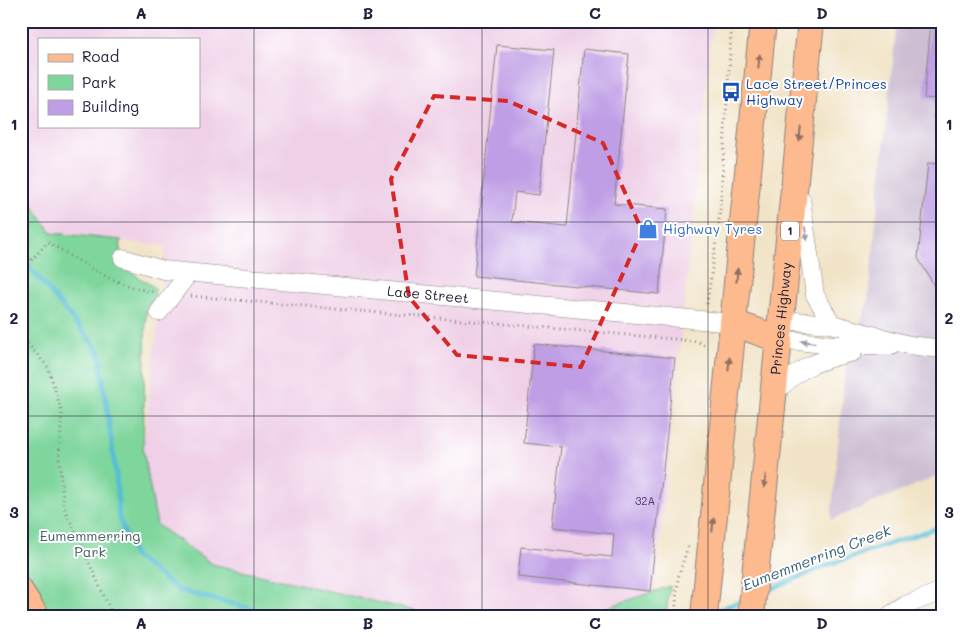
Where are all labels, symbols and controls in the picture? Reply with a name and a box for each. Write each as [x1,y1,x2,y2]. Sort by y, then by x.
text: A [135,2,147,23]
text: B [363,2,373,23]
text: C [589,2,601,23]
text: D [816,2,828,23]
legend [38,38,200,128]
text: Road [82,46,119,66]
one-way arrow [755,52,763,68]
text: Park [82,72,116,92]
place label: Lace Street/Princes Highway [746,74,887,109]
bus stop icon: Lace Street/Princes Highway [720,81,742,103]
text: Building [82,96,139,116]
text: 1 [10,113,18,134]
text: 1 [945,113,953,134]
one-way arrow [795,126,803,142]
shop icon: Highway Tyres [637,218,659,240]
place label: Highway Tyres [663,219,762,238]
road number: 1 [781,222,799,240]
one-way arrow [802,226,810,242]
street label: Princes Highway [765,261,796,376]
one-way arrow [733,266,741,282]
street label: Lace Street [386,281,470,307]
text: 2 [10,307,19,328]
text: 2 [945,307,954,328]
one-way arrow [800,338,816,346]
one-way arrow [725,355,733,371]
one-way arrow [760,474,768,490]
house number: 32A [635,493,655,508]
text: 3 [9,501,19,522]
text: 3 [944,501,954,522]
one-way arrow [709,517,717,533]
water label: Eumemmerring Creek [740,519,895,595]
park label: Eumemmerring Park [40,526,140,561]
text: A [135,612,147,633]
text: B [363,612,373,633]
text: C [589,612,601,633]
text: D [816,612,828,633]

